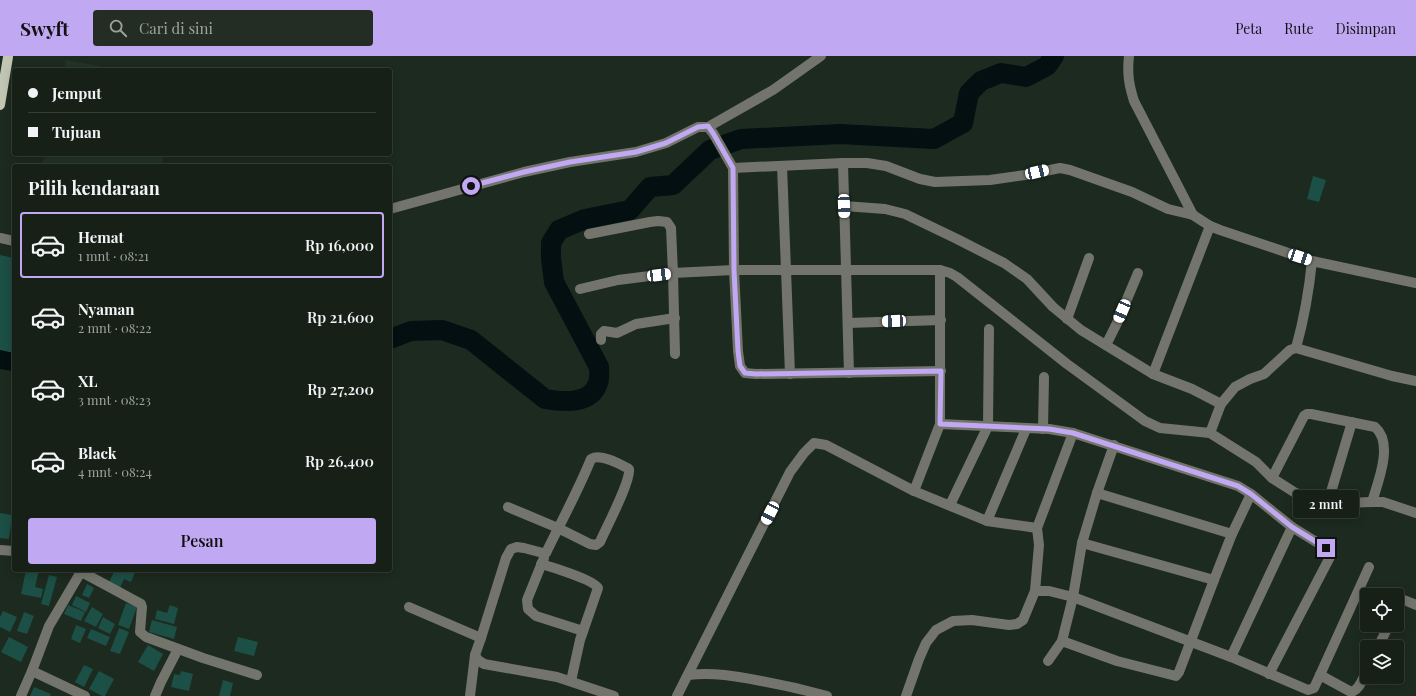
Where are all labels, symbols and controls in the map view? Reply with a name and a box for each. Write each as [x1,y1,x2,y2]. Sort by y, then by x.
search box [93,10,373,46]
text: Swyft [20,15,69,41]
icon: search [107,17,129,39]
text: Cari di sini [139,18,213,38]
text: Peta [1235,19,1262,38]
text: Rute [1284,19,1314,38]
text: Disimpan [1336,19,1396,38]
text: Jemput [52,83,102,103]
text: Tujuan [52,122,101,142]
car [1024,163,1050,181]
text: Pilih kendaraan [28,176,160,200]
route start [462,177,480,195]
car [838,194,850,218]
icon: car [30,227,66,263]
text: Hemat [78,227,124,247]
text: Rp 16,000 [305,235,374,255]
text: 1 mnt · 08:21 [78,247,149,264]
car [1287,248,1313,266]
car [646,268,672,282]
car [1112,298,1132,324]
icon: car [30,299,66,335]
text: Nyaman [78,299,135,319]
text: Rp 21,600 [307,307,374,327]
car [882,315,906,327]
text: 2 mnt · 08:22 [78,319,152,336]
icon: car [30,371,66,407]
text: XL [78,371,98,391]
text: Rp 27,200 [307,379,374,399]
text: 3 mnt · 08:23 [78,391,151,408]
icon: car [30,443,66,479]
text: Black [78,443,117,463]
text: Rp 26,400 [305,451,374,471]
text: 4 mnt · 08:24 [78,463,152,480]
callout: 2 mnt [1293,490,1359,518]
text: 2 mnt [1309,495,1343,512]
car [759,500,781,526]
button: Pesan [28,518,376,564]
route end [1317,539,1335,557]
map controls [1360,588,1404,684]
button: locate [1360,588,1404,632]
button: layers [1360,640,1404,684]

